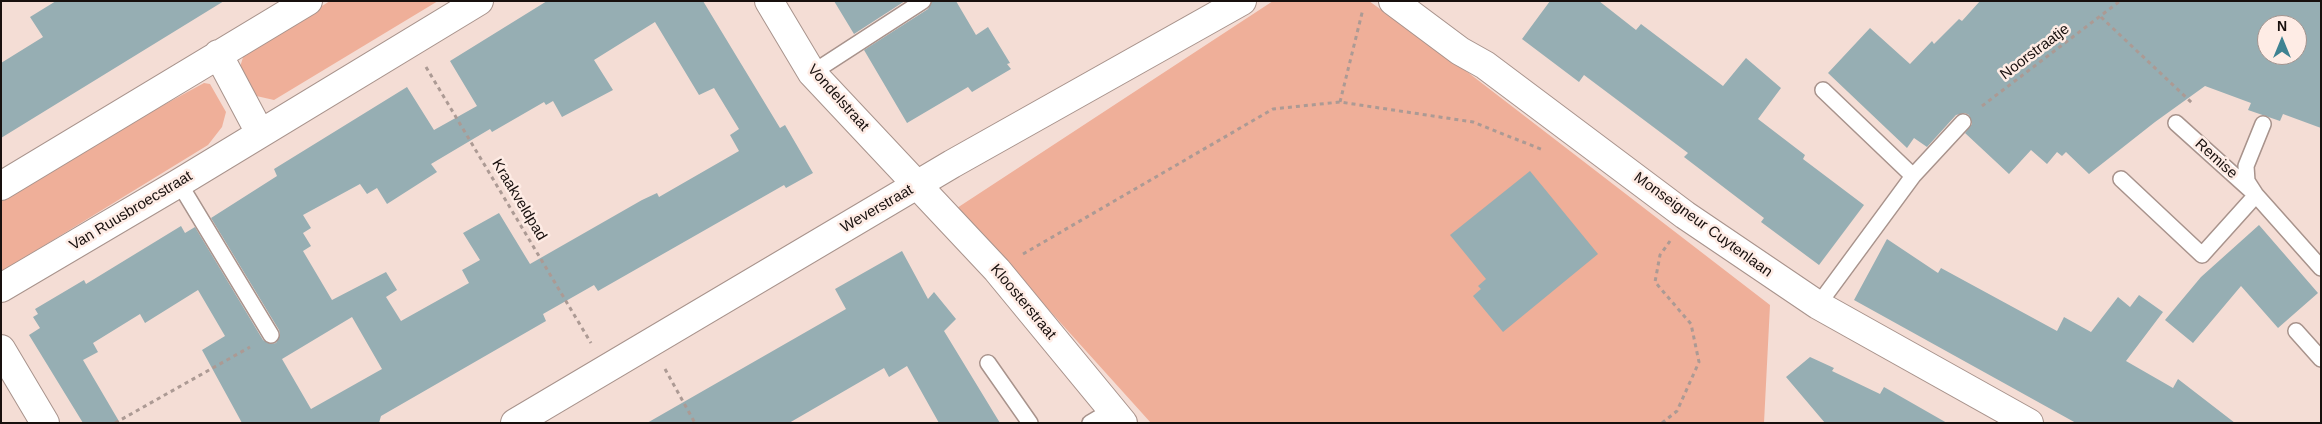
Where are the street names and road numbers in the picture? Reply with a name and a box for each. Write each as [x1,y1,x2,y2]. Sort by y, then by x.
street label: Noorstraatje [1997,20,2073,84]
street label: Vondelstraat [803,61,873,135]
street label: Remise [2191,135,2241,183]
street label: Kraakveldpad [488,156,550,244]
street label: Van Ruusbroecstraat [66,167,196,255]
street label: Monseigneur Cuytenlaan [1630,169,1776,281]
street label: Weverstraat [838,181,916,237]
street label: Kloosterstraat [986,261,1060,343]

